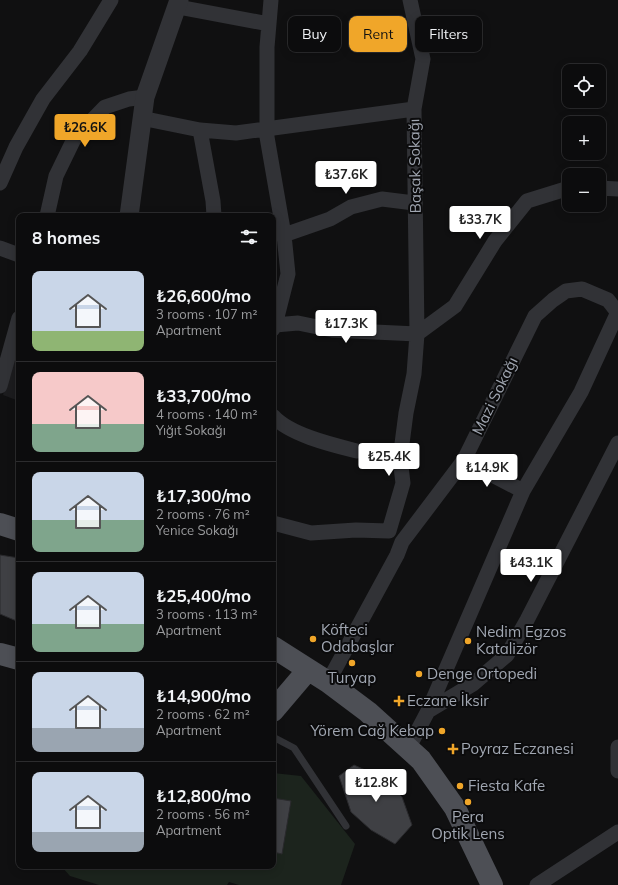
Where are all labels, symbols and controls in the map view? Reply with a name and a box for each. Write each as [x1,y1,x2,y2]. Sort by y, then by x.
chip: Buy [288,16,341,52]
chip: Rent [349,16,407,52]
chip: Filters [415,16,482,52]
map controls [562,64,606,212]
button: locate [562,64,606,108]
pin: ₺26.6K [52,114,118,148]
button: + [562,116,606,160]
text: ₺26.6K [63,119,107,135]
street label: Başak Sokağı [404,119,425,213]
pin: ₺37.6K [313,161,379,195]
text: ₺37.6K [324,166,368,182]
button: − [562,168,606,212]
pin: ₺33.7K [447,206,513,240]
text: ₺33.7K [458,211,502,227]
icon: filters [238,226,260,248]
text: 8 homes [32,227,100,248]
text: ₺26,600/mo [156,285,251,306]
icon: home [64,287,112,335]
text: 3 rooms · 107 m² [156,306,257,322]
pin: ₺17.3K [313,310,379,344]
text: ₺17.3K [324,315,368,331]
text: Apartment [156,322,221,338]
street label: Mazi Sokağı [468,354,522,438]
text: ₺33,700/mo [156,385,251,406]
icon: home [64,388,112,436]
text: 4 rooms · 140 m² [156,406,257,422]
text: Yığıt Sokağı [156,422,226,438]
pin: ₺25.4K [356,443,422,477]
text: ₺25.4K [367,448,411,464]
pin: ₺14.9K [454,454,520,488]
text: ₺14.9K [465,459,509,475]
text: ₺17,300/mo [156,485,251,506]
icon: home [64,488,112,536]
text: 2 rooms · 76 m² [156,506,250,522]
text: Yenice Sokağı [156,522,238,538]
pin: ₺43.1K [498,549,564,583]
text: ₺43.1K [509,554,553,570]
text: ₺25,400/mo [156,585,251,606]
icon: home [64,588,112,636]
text: 3 rooms · 113 m² [156,606,257,622]
place label: Köfteci Odabaşlar [321,620,395,656]
text: Apartment [156,622,221,638]
place label: Nedim Egzos Katalizör [476,622,566,658]
marker: Köfteci Odabaşlar [308,634,318,644]
marker: Nedim Egzos Katalizör [463,636,473,646]
marker: Turyap [347,658,357,668]
place label: Denge Ortopedi [427,664,537,683]
place label: Turyap [328,668,376,687]
marker: Denge Ortopedi [414,669,424,679]
text: ₺14,900/mo [156,685,251,706]
icon: home [64,688,112,736]
place label: Eczane İksir [407,691,489,710]
marker: Eczane İksir [394,696,404,706]
text: 2 rooms · 62 m² [156,706,250,722]
place label: Yörem Cağ Kebap [309,721,434,740]
text: Apartment [156,722,221,738]
marker: Yörem Cağ Kebap [437,726,447,736]
place label: Poyraz Eczanesi [461,739,574,758]
marker: Poyraz Eczanesi [448,744,458,754]
pin: ₺12.8K [343,769,409,803]
text: ₺12.8K [354,774,398,790]
place label: Fiesta Kafe [468,776,545,795]
marker: Fiesta Kafe [455,781,465,791]
text: ₺12,800/mo [156,785,251,806]
icon: home [64,788,112,836]
marker: Pera Optik Lens [463,797,473,807]
text: 2 rooms · 56 m² [156,806,250,822]
place label: Pera Optik Lens [431,807,505,843]
text: Apartment [156,822,221,838]

